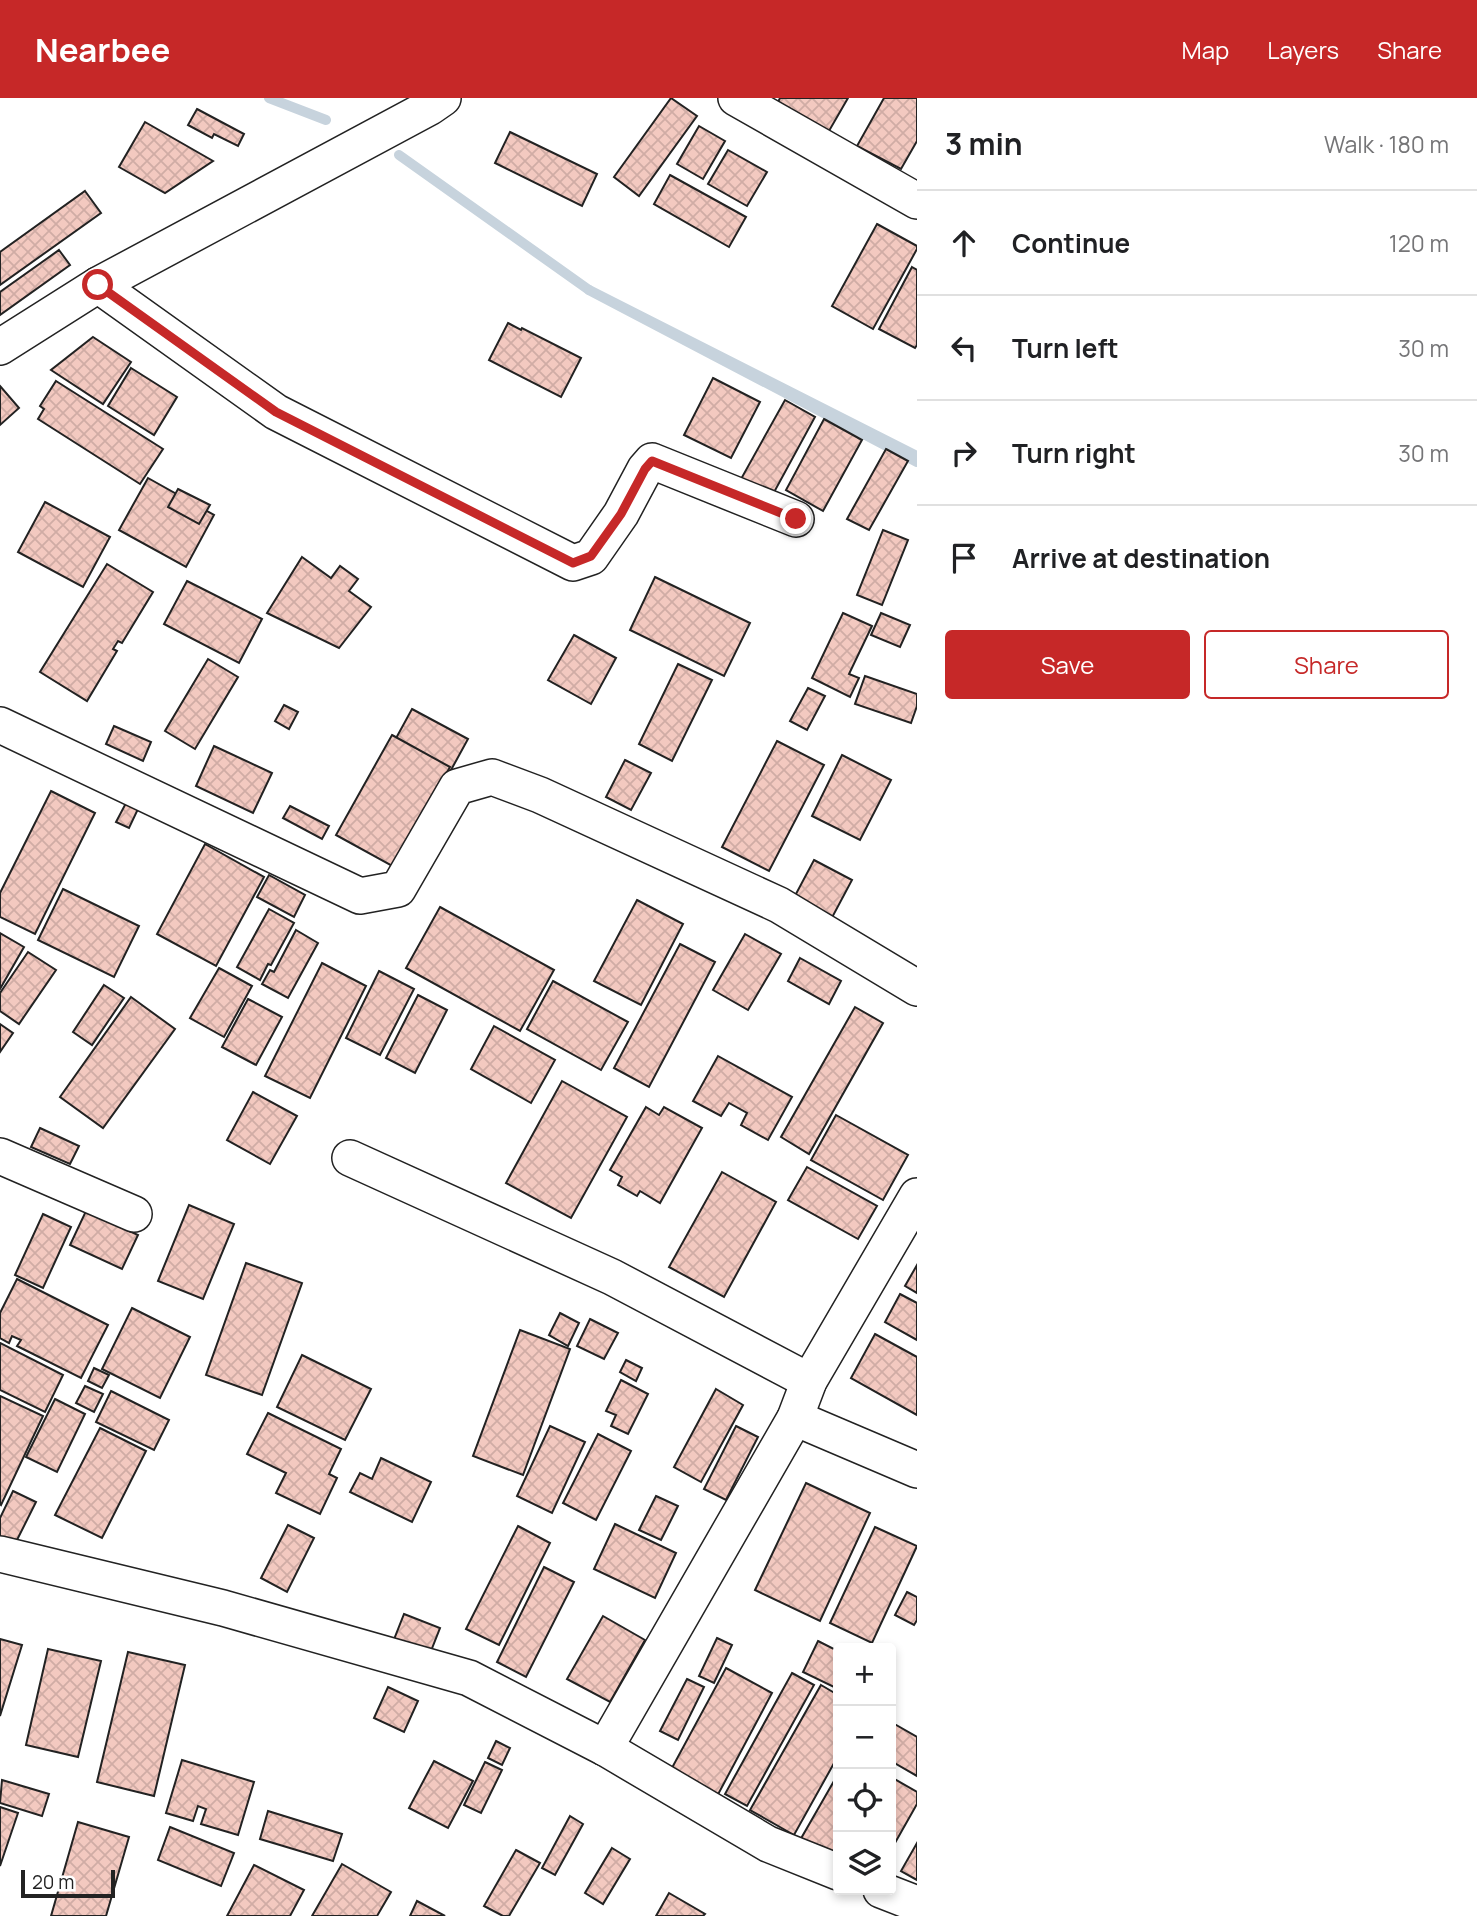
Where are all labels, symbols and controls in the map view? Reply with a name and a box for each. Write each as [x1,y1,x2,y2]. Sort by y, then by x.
text: Nearbee [35,27,170,72]
text: Map [1182,33,1229,66]
text: Layers [1267,33,1339,66]
text: Share [1377,33,1442,66]
text: 3 min [945,123,1023,164]
text: Walk · 180 m [1324,128,1449,160]
icon: ahead [945,224,983,262]
text: Continue [1012,225,1130,261]
text: 120 m [1389,227,1449,259]
route start [82,269,113,300]
icon: left [945,329,983,367]
text: Turn left [1012,330,1119,366]
text: 30 m [1398,332,1449,364]
icon: right [945,434,983,472]
text: Turn right [1012,435,1136,471]
text: 30 m [1398,437,1449,469]
route end [780,503,811,534]
icon: arrive [945,539,983,577]
text: Arrive at destination [1012,540,1270,576]
button: Save [945,630,1190,699]
button: Share [1204,630,1449,699]
map controls [833,1643,896,1895]
button: + [833,1643,896,1706]
button: − [833,1706,896,1769]
button: locate [833,1769,896,1832]
button: layers [833,1832,896,1895]
scale bar [21,1867,116,1899]
text: 20 m [32,1869,74,1895]

